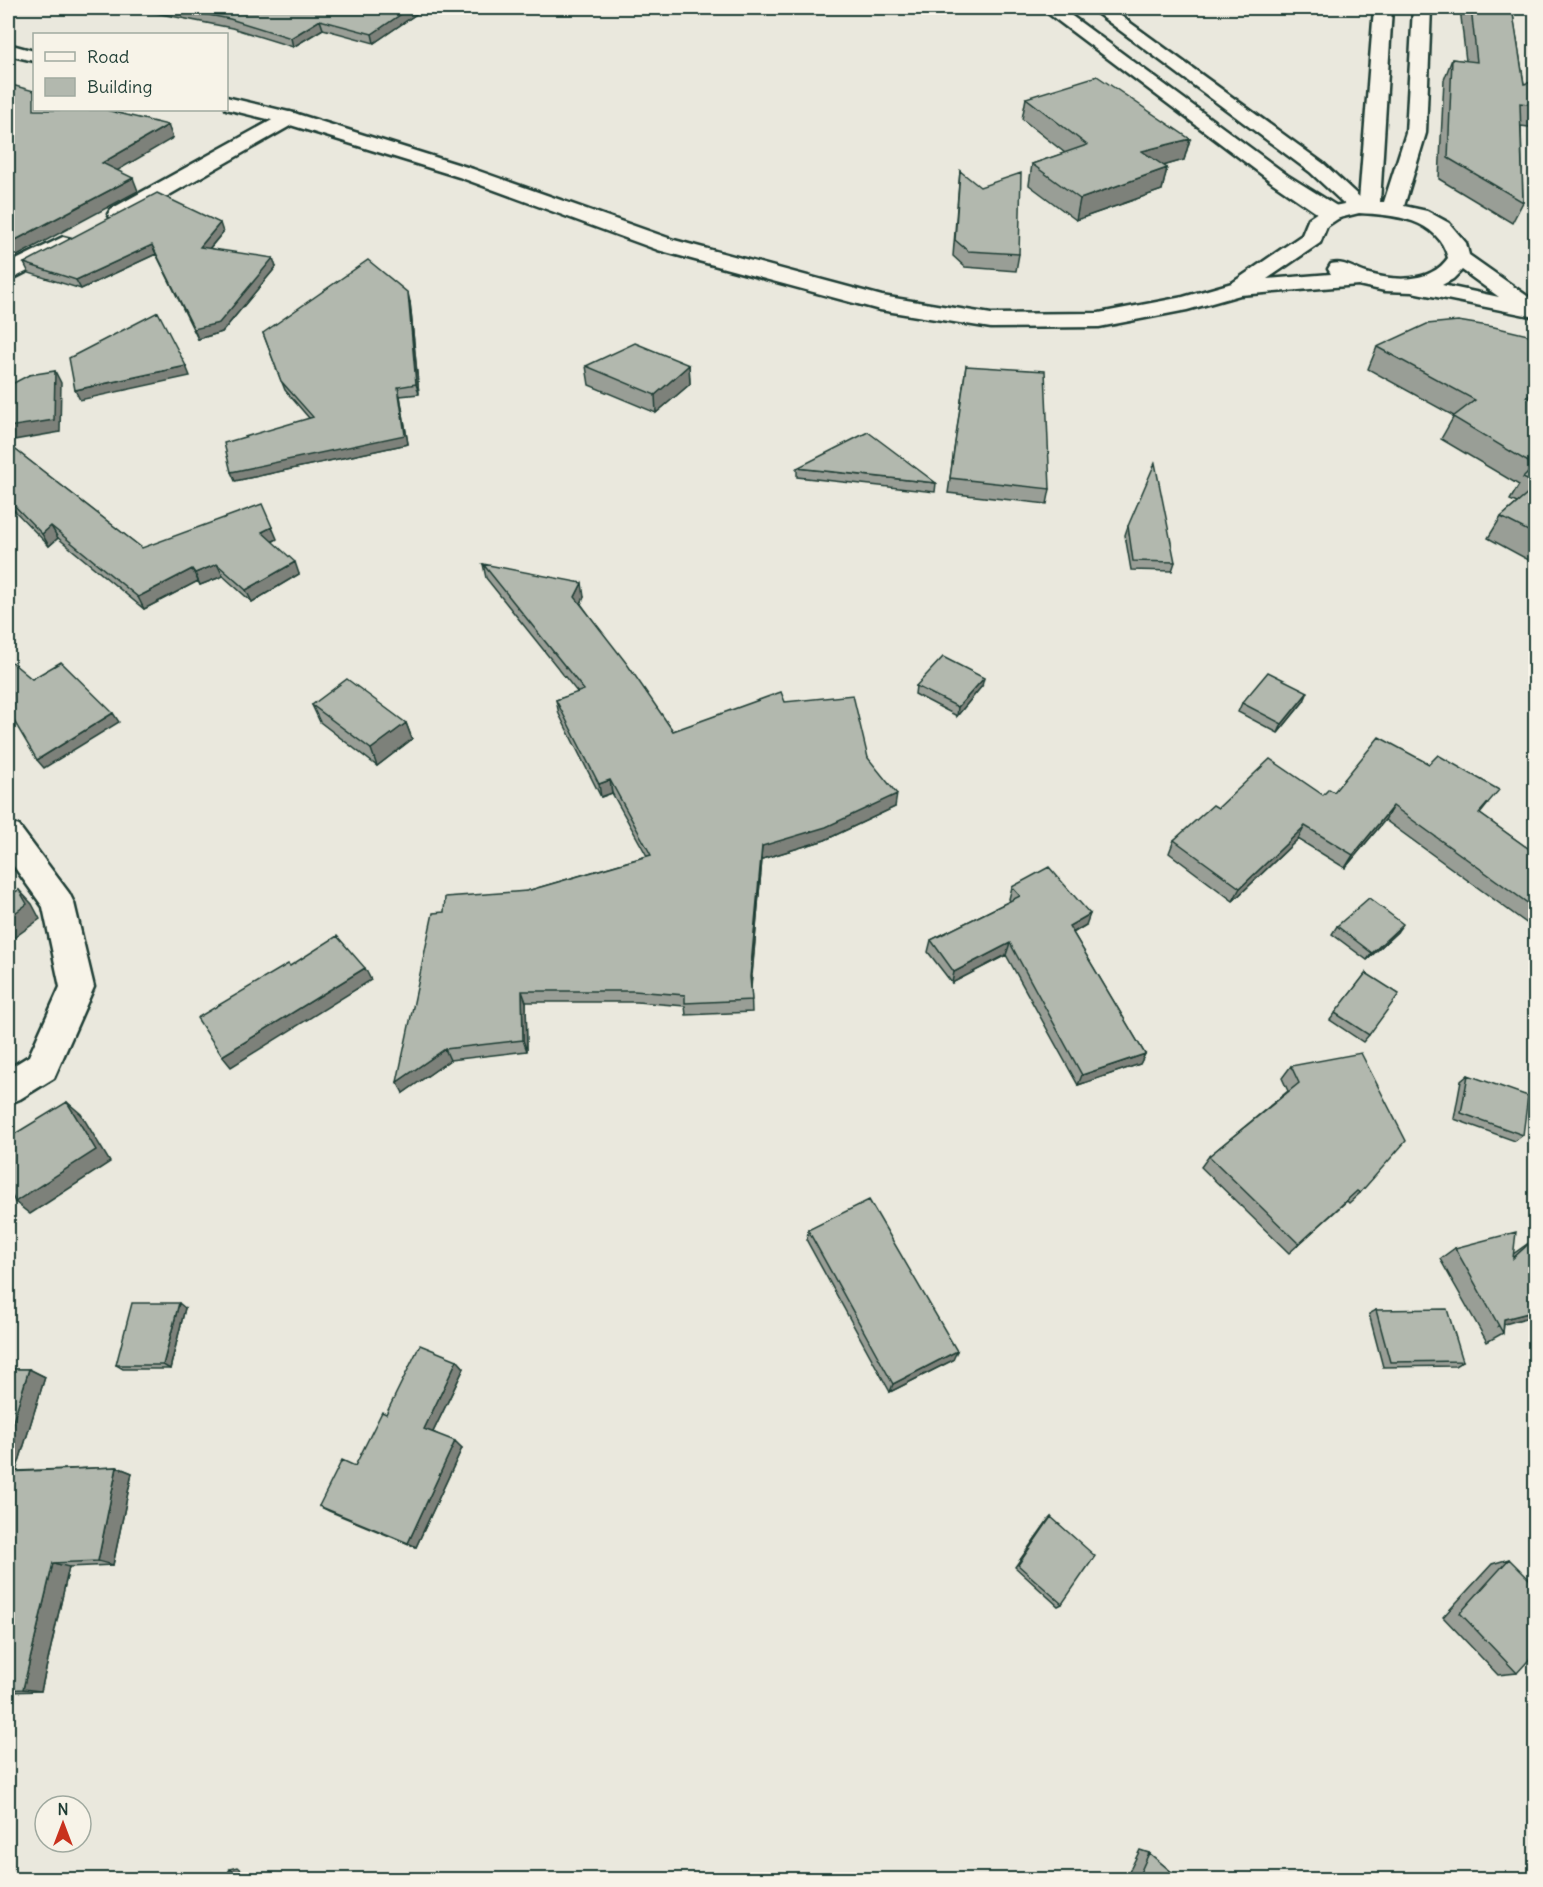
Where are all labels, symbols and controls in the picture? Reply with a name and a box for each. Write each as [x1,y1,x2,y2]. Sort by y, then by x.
legend [33,33,228,111]
text: Road [87,45,130,68]
text: Building [87,75,152,98]
north arrow [33,1794,93,1854]
text: N [57,1799,69,1819]

